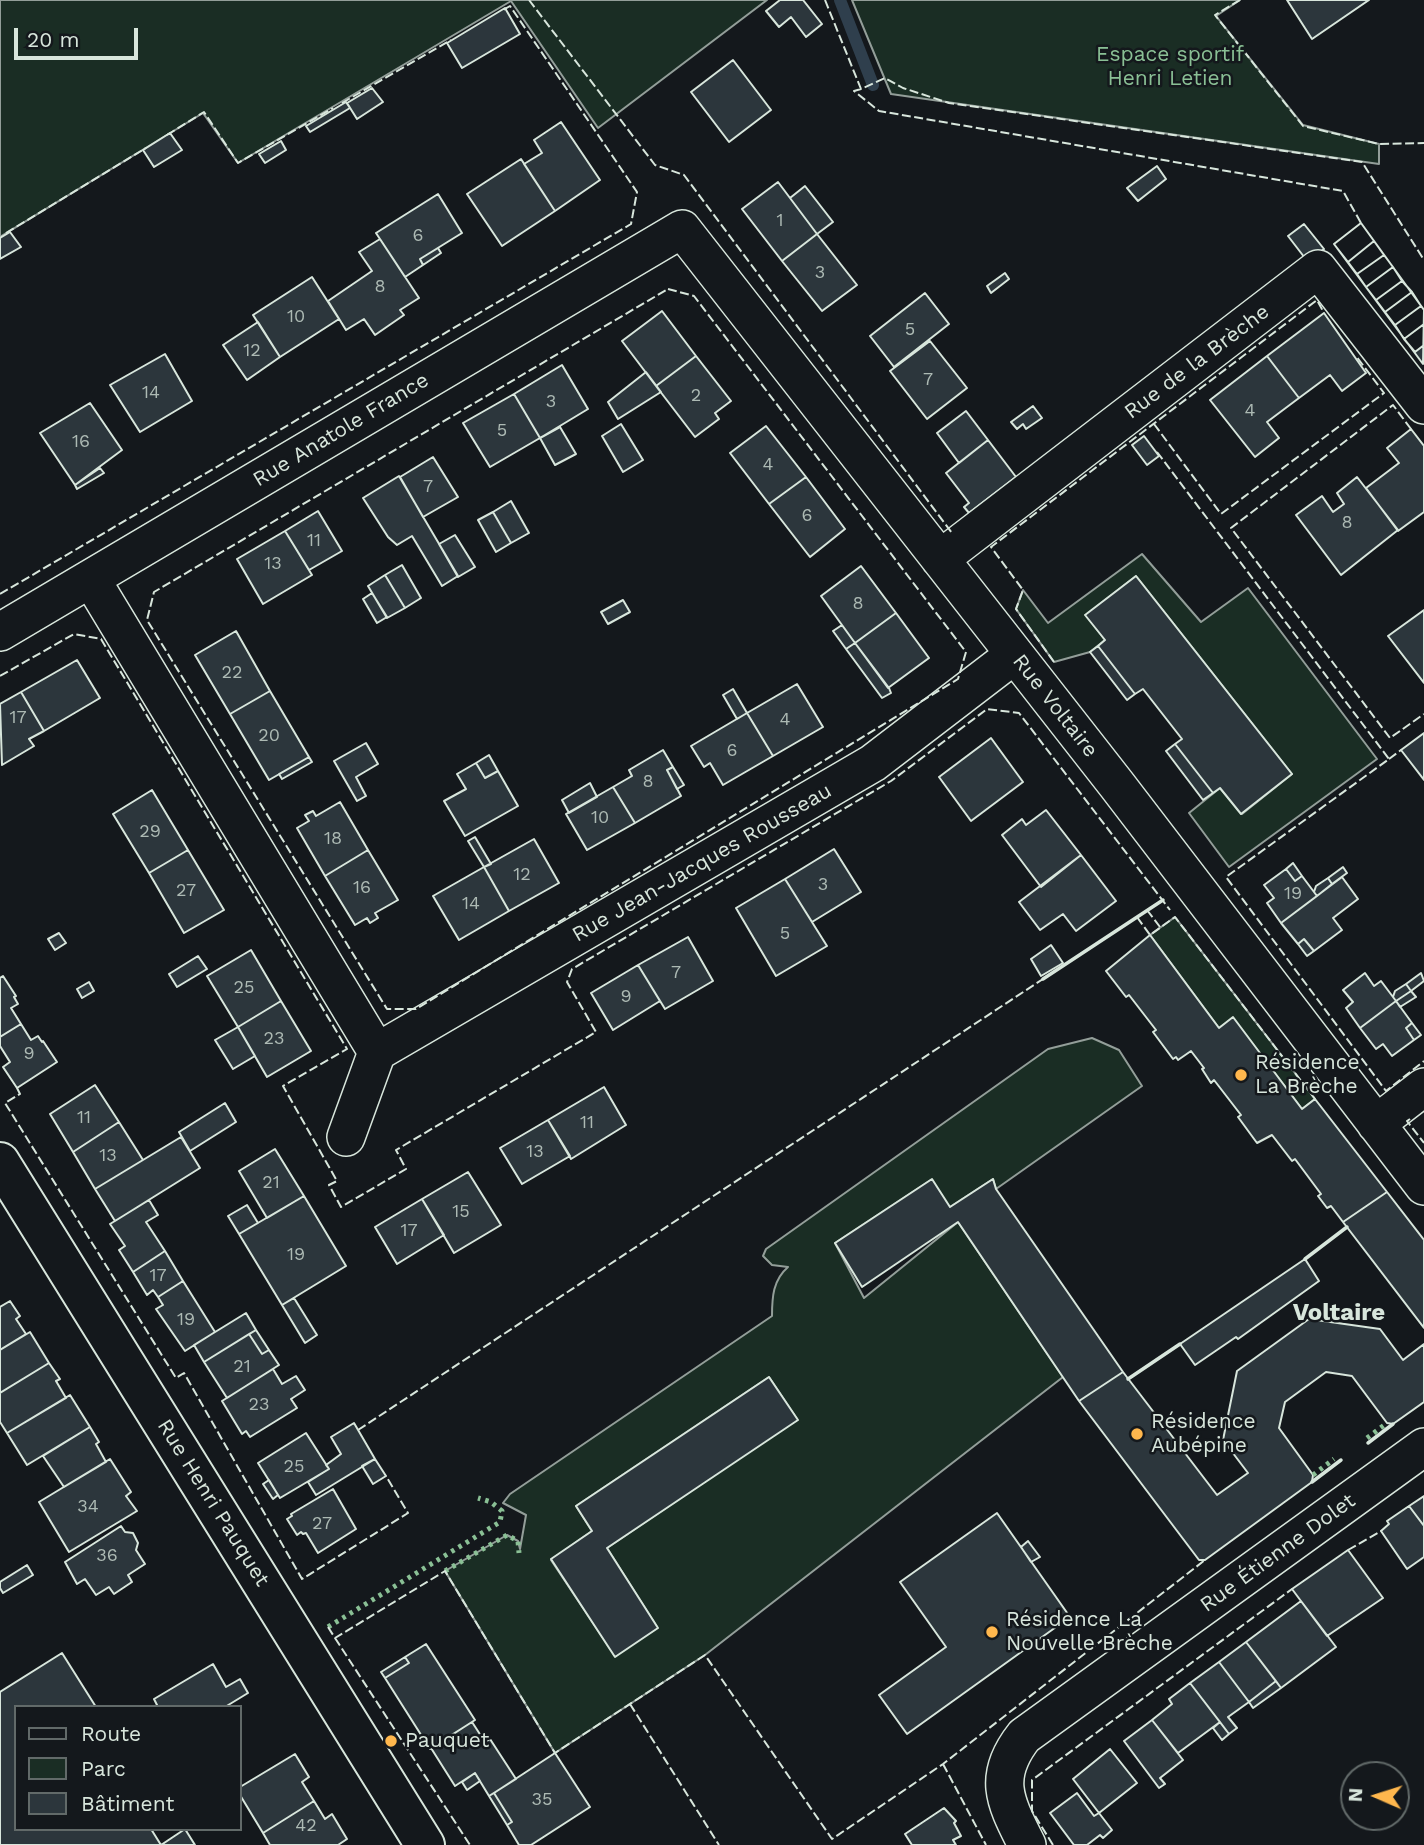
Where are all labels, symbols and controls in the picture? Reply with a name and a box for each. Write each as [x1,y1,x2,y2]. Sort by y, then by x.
scale bar [18,14,142,58]
text: 20 m [27,27,79,52]
park label: Espace sportif Henri Letien [1096,42,1244,92]
house number: 1 [776,210,784,232]
house number: 6 [413,225,423,247]
house number: 3 [815,262,825,284]
house number: 8 [374,276,386,298]
street label: Rue de la Brèche [1120,299,1274,425]
house number: 10 [287,306,305,328]
house number: 5 [905,319,915,341]
house number: 12 [243,340,261,362]
street label: Rue Anatole France [249,368,433,492]
house number: 7 [923,369,933,391]
house number: 14 [142,382,160,404]
house number: 2 [691,385,701,407]
house number: 3 [546,391,556,413]
house number: 4 [1245,400,1255,422]
house number: 5 [497,420,507,442]
house number: 16 [72,431,90,453]
house number: 4 [763,454,773,476]
house number: 7 [423,476,433,498]
house number: 6 [802,505,812,527]
house number: 8 [1341,512,1353,534]
house number: 11 [307,530,321,552]
house number: 13 [264,553,282,575]
house number: 8 [852,593,864,615]
street label: Rue Voltaire [1007,649,1103,763]
house number: 22 [222,662,242,684]
house number: 17 [9,707,27,729]
house number: 4 [780,709,790,731]
house number: 20 [258,725,280,747]
house number: 6 [727,740,737,762]
house number: 8 [642,771,654,793]
street label: Rue Jean-Jacques Rousseau [568,778,836,948]
house number: 10 [591,807,609,829]
house number: 29 [139,821,161,843]
house number: 18 [324,828,342,850]
house number: 12 [513,864,531,886]
house number: 3 [818,874,828,896]
house number: 16 [353,877,371,899]
house number: 27 [176,880,196,902]
house number: 19 [1284,883,1302,905]
house number: 14 [462,893,480,915]
house number: 5 [780,923,790,945]
house number: 7 [671,962,681,984]
house number: 25 [234,977,254,999]
house number: 9 [620,986,632,1008]
house number: 23 [264,1028,284,1050]
house number: 9 [23,1043,35,1065]
place label: Résidence La Brèche [1255,1050,1360,1100]
marker: Résidence La Brèche [1233,1067,1249,1083]
house number: 11 [77,1107,91,1129]
house number: 11 [580,1112,594,1134]
house number: 13 [526,1141,544,1163]
house number: 13 [99,1145,117,1167]
house number: 21 [262,1172,280,1194]
house number: 15 [452,1201,470,1223]
house number: 17 [400,1220,418,1242]
house number: 19 [287,1244,305,1266]
house number: 17 [149,1265,167,1287]
district label: Voltaire [1293,1299,1385,1327]
house number: 19 [177,1309,195,1331]
house number: 21 [233,1356,251,1378]
house number: 23 [249,1394,269,1416]
place label: Résidence Aubépine [1151,1409,1256,1459]
street label: Rue Henri Pauquet [151,1415,275,1591]
marker: Résidence Aubépine [1129,1426,1145,1442]
house number: 25 [284,1456,304,1478]
street label: Rue Étienne Dolet [1196,1488,1360,1618]
house number: 34 [77,1496,99,1518]
house number: 27 [312,1513,332,1535]
house number: 36 [96,1545,118,1567]
place label: Résidence La Nouvelle Brèche [1006,1607,1173,1657]
marker: Résidence La Nouvelle Brèche [984,1624,1000,1640]
legend [14,1705,242,1831]
text: Route [81,1721,141,1746]
place label: Pauquet [405,1728,489,1754]
marker: Pauquet [383,1733,399,1749]
text: Parc [81,1756,126,1781]
north arrow [1340,1761,1410,1831]
text: N [1344,1787,1367,1803]
house number: 35 [532,1789,552,1811]
text: Bâtiment [81,1791,174,1816]
house number: 42 [295,1815,317,1837]

